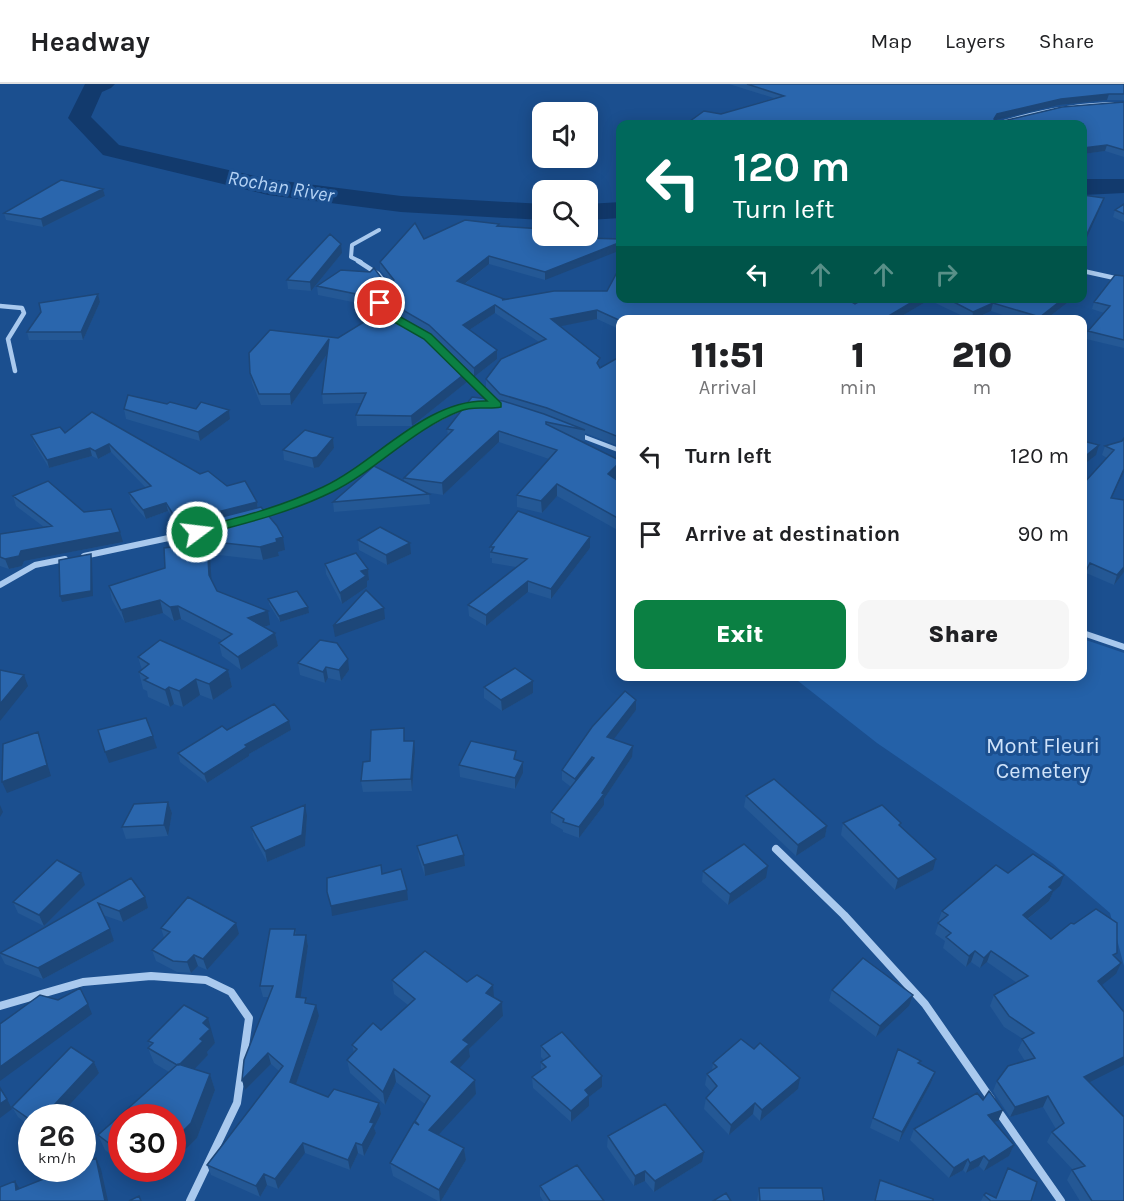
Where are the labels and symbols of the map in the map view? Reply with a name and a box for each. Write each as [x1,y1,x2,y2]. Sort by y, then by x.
water label: Rochan River [226,166,337,207]
pin [354,277,405,328]
position arrow [165,500,229,564]
park label: Mont Fleuri Cemetery [986,733,1100,784]
speed limit sign: 30 [108,1104,186,1182]

